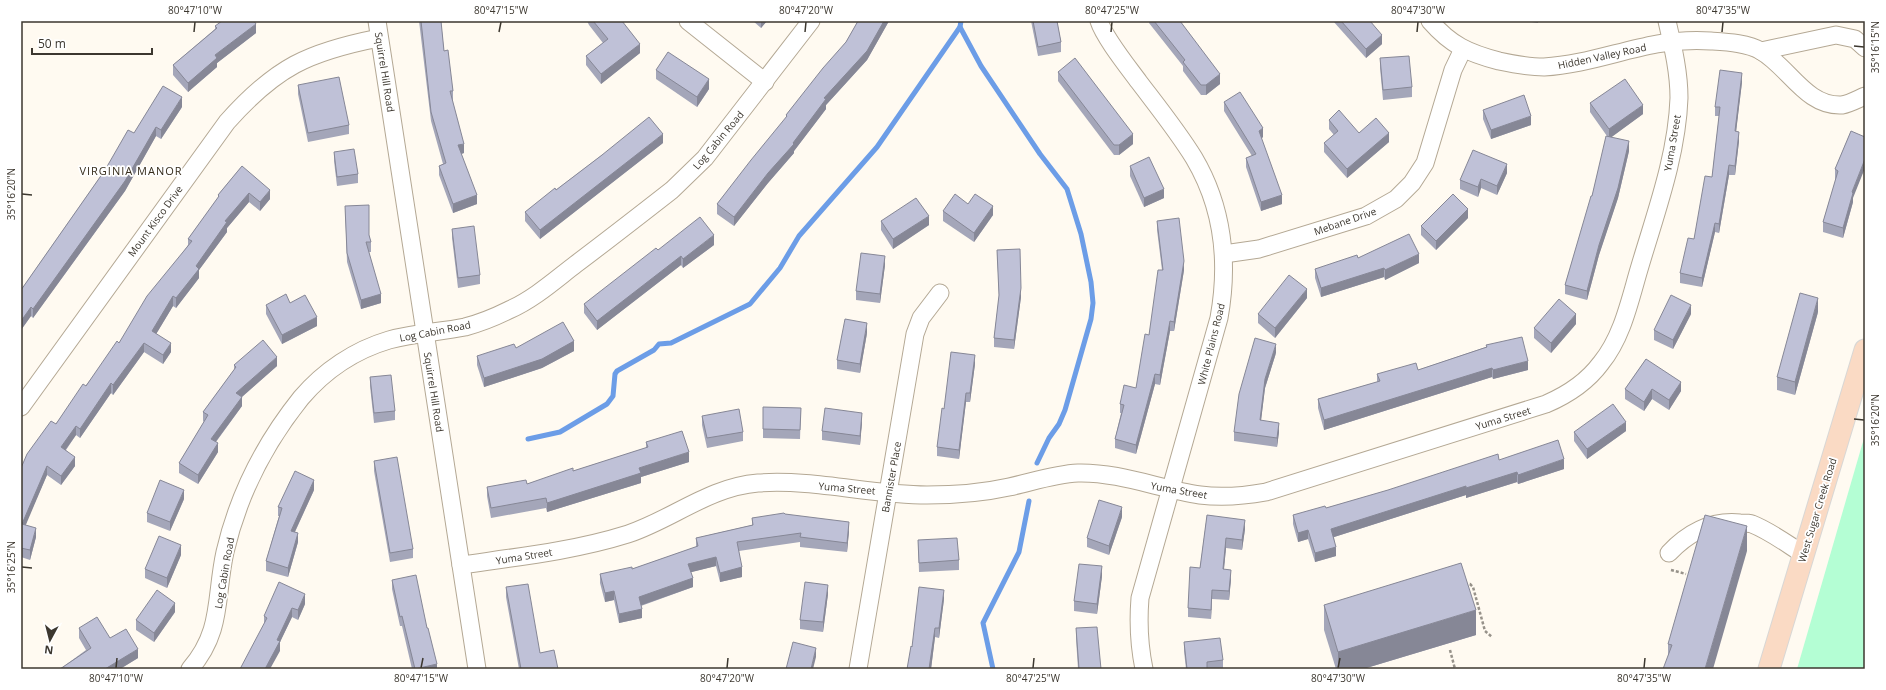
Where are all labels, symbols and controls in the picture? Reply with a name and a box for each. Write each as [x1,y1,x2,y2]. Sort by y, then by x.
text: 80°47'10"W [168,3,223,17]
text: 80°47'15"W [474,3,529,17]
text: 80°47'20"W [779,3,834,17]
text: 80°47'25"W [1085,3,1140,17]
text: 80°47'30"W [1391,3,1446,17]
text: 80°47'35"W [1696,3,1751,17]
text: 35°16'15"N [1868,21,1882,73]
scale bar [32,30,152,56]
street label: Squirrel Hill Road [372,31,398,113]
text: 50 m [38,35,66,52]
street label: Hidden Valley Road [1556,40,1648,72]
street label: Log Cabin Road [689,108,747,172]
street label: Yuma Street [1660,113,1684,172]
district label: VIRGINIA MANOR [79,163,183,178]
text: 35°16'20"N [4,168,18,220]
street label: Mount Kisco Drive [124,182,186,259]
street label: Mebane Drive [1312,204,1378,238]
street label: White Plains Road [1194,302,1228,386]
street label: Log Cabin Road [398,317,472,345]
street label: Squirrel Hill Road [421,351,447,433]
text: 35°16'20"N [1868,394,1882,446]
street label: Yuma Street [1474,403,1533,433]
street label: Bannister Place [878,440,904,514]
street label: West Sugar Creek Road [1794,456,1840,564]
street label: Yuma Street [1150,478,1209,502]
street label: Yuma Street [818,479,876,497]
street label: Log Cabin Road [211,536,237,610]
text: 35°16'25"N [4,541,18,593]
street label: Yuma Street [495,545,554,567]
north arrow [30,620,70,660]
text: N [43,642,54,658]
text: 80°47'10"W [89,671,144,685]
text: 80°47'15"W [394,671,449,685]
text: 80°47'20"W [700,671,755,685]
text: 80°47'25"W [1006,671,1061,685]
text: 80°47'30"W [1311,671,1366,685]
text: 80°47'35"W [1617,671,1672,685]

